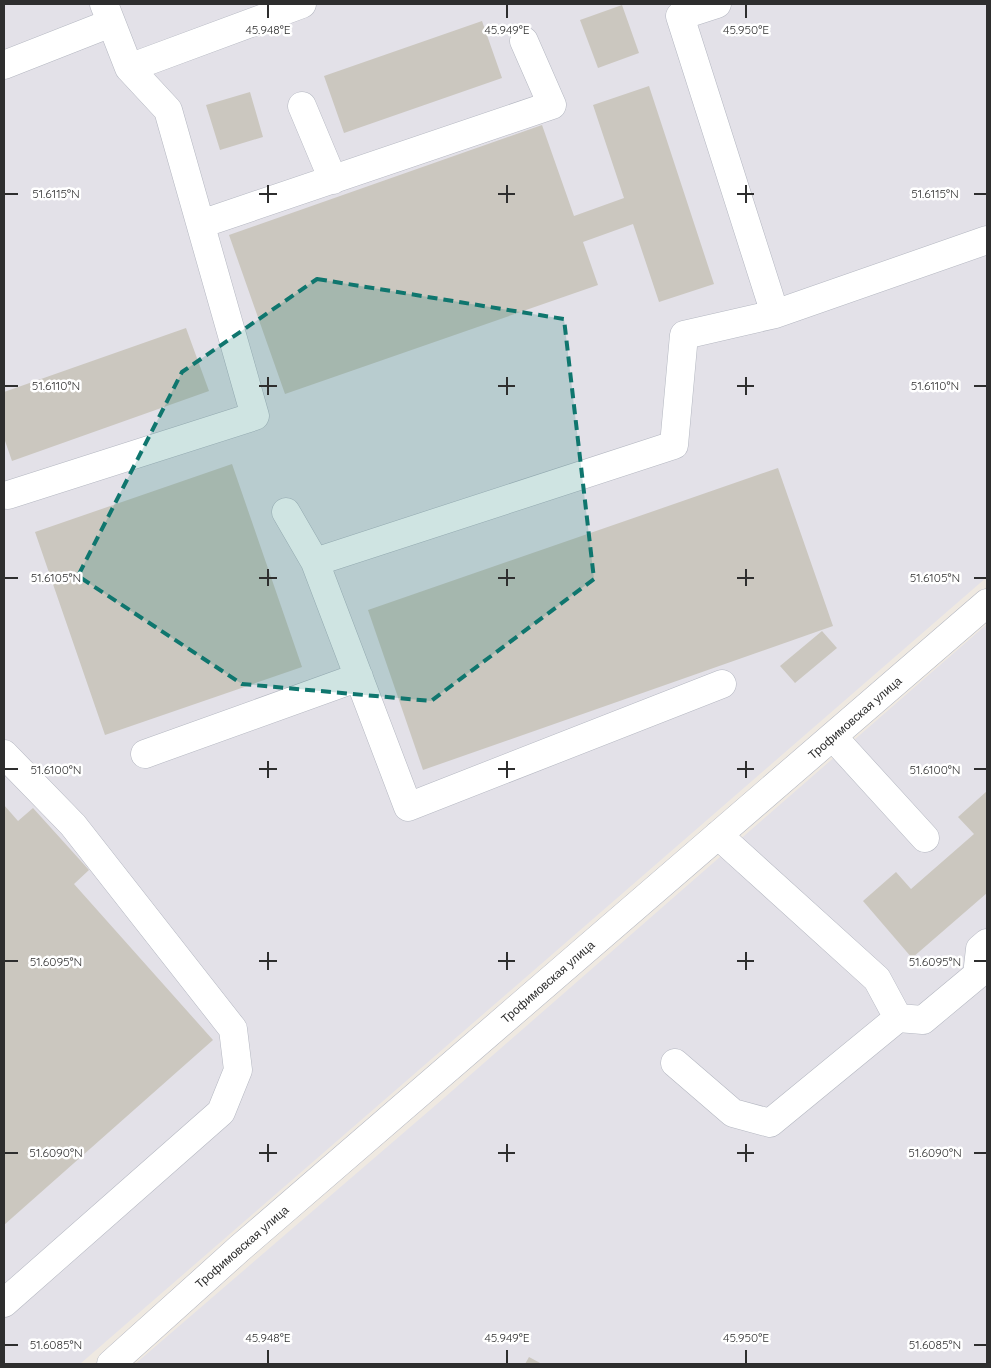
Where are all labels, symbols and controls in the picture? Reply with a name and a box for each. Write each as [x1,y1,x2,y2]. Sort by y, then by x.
text: 45.948°E [245,22,291,37]
text: 45.949°E [484,22,530,37]
text: 45.950°E [723,22,769,37]
text: 51.6115°N [32,186,80,201]
text: 51.6115°N [911,186,959,201]
text: 51.6110°N [32,378,80,393]
text: 51.6110°N [911,378,959,393]
text: 51.6105°N [31,570,81,585]
text: 51.6105°N [910,570,960,585]
street label: Трофимовская улица [805,673,905,762]
text: 51.6100°N [31,762,82,777]
text: 51.6100°N [910,762,961,777]
street label: Трофимовская улица [498,937,598,1026]
text: 51.6095°N [30,954,82,969]
text: 51.6095°N [909,954,961,969]
text: 51.6090°N [29,1145,83,1160]
text: 51.6090°N [908,1145,962,1160]
street label: Трофимовская улица [192,1202,292,1291]
text: 45.948°E [245,1330,291,1345]
text: 45.949°E [484,1330,530,1345]
text: 45.950°E [723,1330,769,1345]
text: 51.6085°N [30,1337,82,1352]
text: 51.6085°N [909,1337,961,1352]

